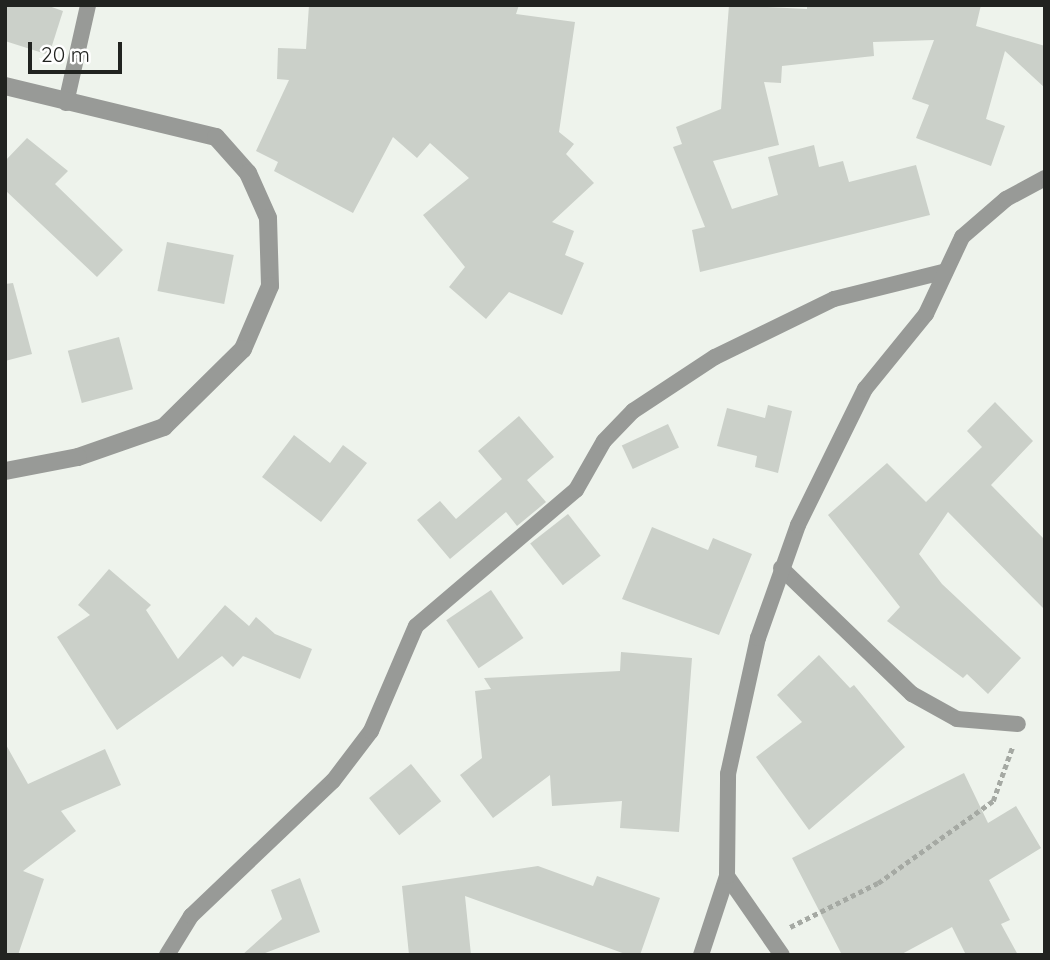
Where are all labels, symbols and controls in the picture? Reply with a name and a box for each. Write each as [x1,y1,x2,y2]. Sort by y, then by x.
scale bar [32,28,126,72]
text: 20 m [41,41,90,67]

